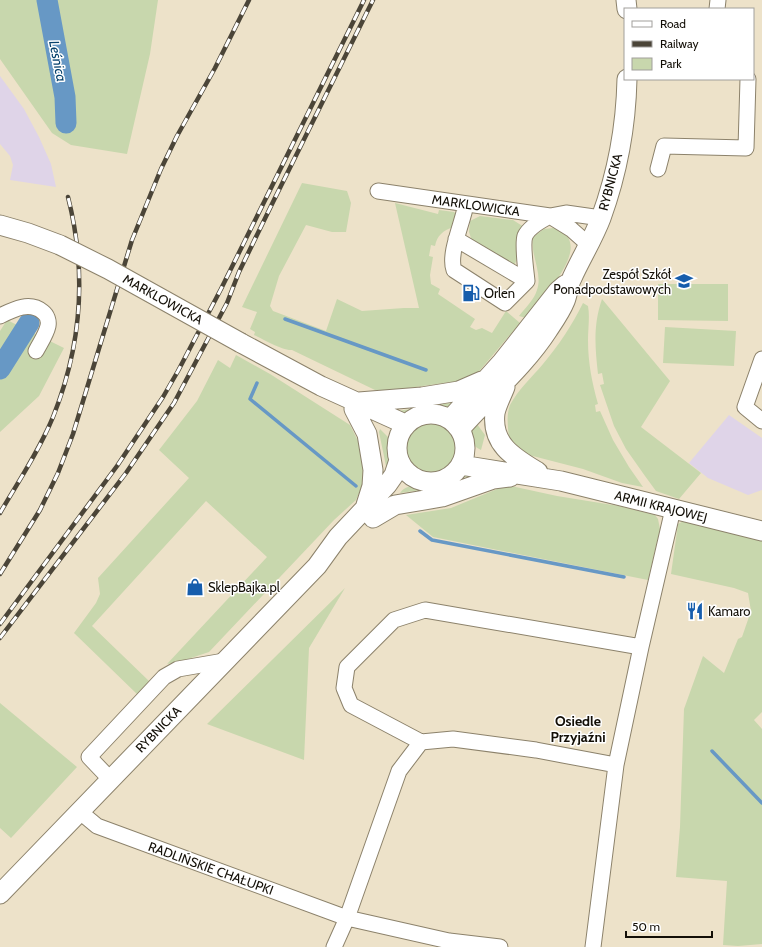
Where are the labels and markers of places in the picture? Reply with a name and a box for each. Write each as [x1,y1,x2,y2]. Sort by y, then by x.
place label: Zespół Szkół Ponadpodstawowych [553,266,671,297]
school or university icon: Zespół Szkół Ponadpodstawowych [674,271,694,291]
fuel station icon: Orlen [461,283,481,303]
place label: Orlen [484,285,515,301]
shop icon: SklepBajka.pl [185,577,205,597]
place label: SklepBajka.pl [208,579,280,596]
restaurant icon: Kamaro [685,601,705,621]
place label: Kamaro [708,603,750,619]

